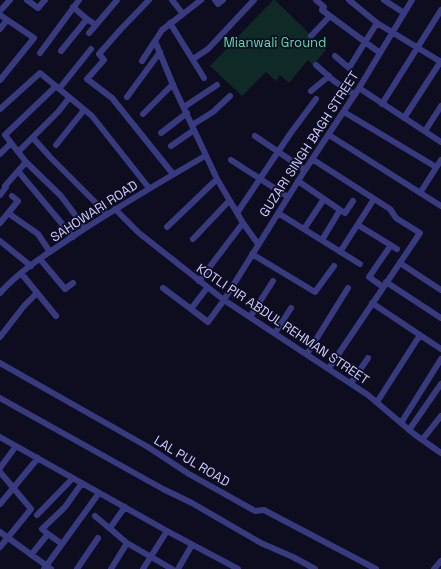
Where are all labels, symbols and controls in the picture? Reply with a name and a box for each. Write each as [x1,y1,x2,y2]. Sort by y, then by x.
park label: Mianwali Ground [224,34,326,51]
street label: GUZARI SINGH BAGH STREET [255,68,363,220]
street label: SAHOWARI ROAD [47,176,141,246]
street label: KOTLI PIR ABDUL REHMAN STREET [193,260,373,388]
street label: LAL PUL ROAD [151,432,233,490]

